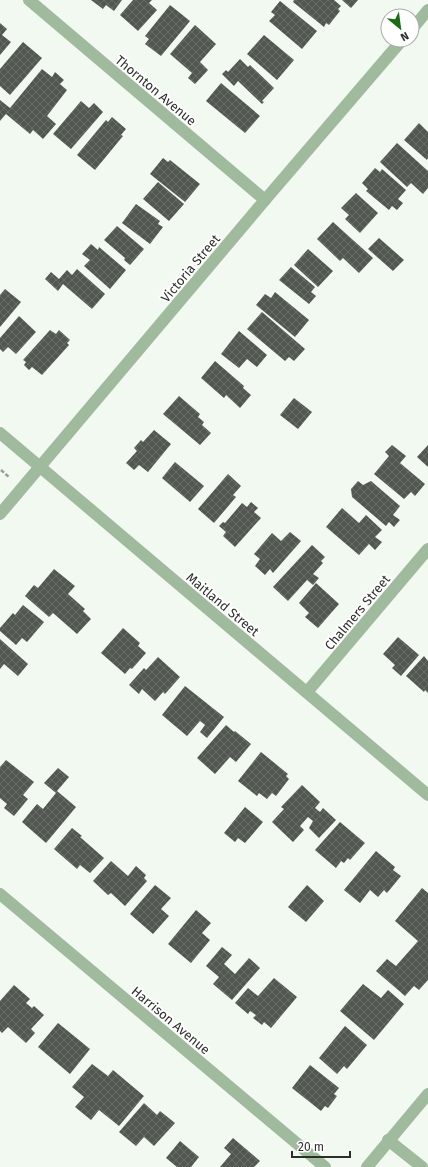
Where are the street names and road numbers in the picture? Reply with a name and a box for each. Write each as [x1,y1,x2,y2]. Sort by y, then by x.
street label: Thornton Avenue [112,52,199,129]
street label: Victoria Street [158,231,223,305]
street label: Maitland Street [183,570,262,639]
street label: Chalmers Street [322,572,393,653]
street label: Harrison Avenue [129,983,213,1057]

